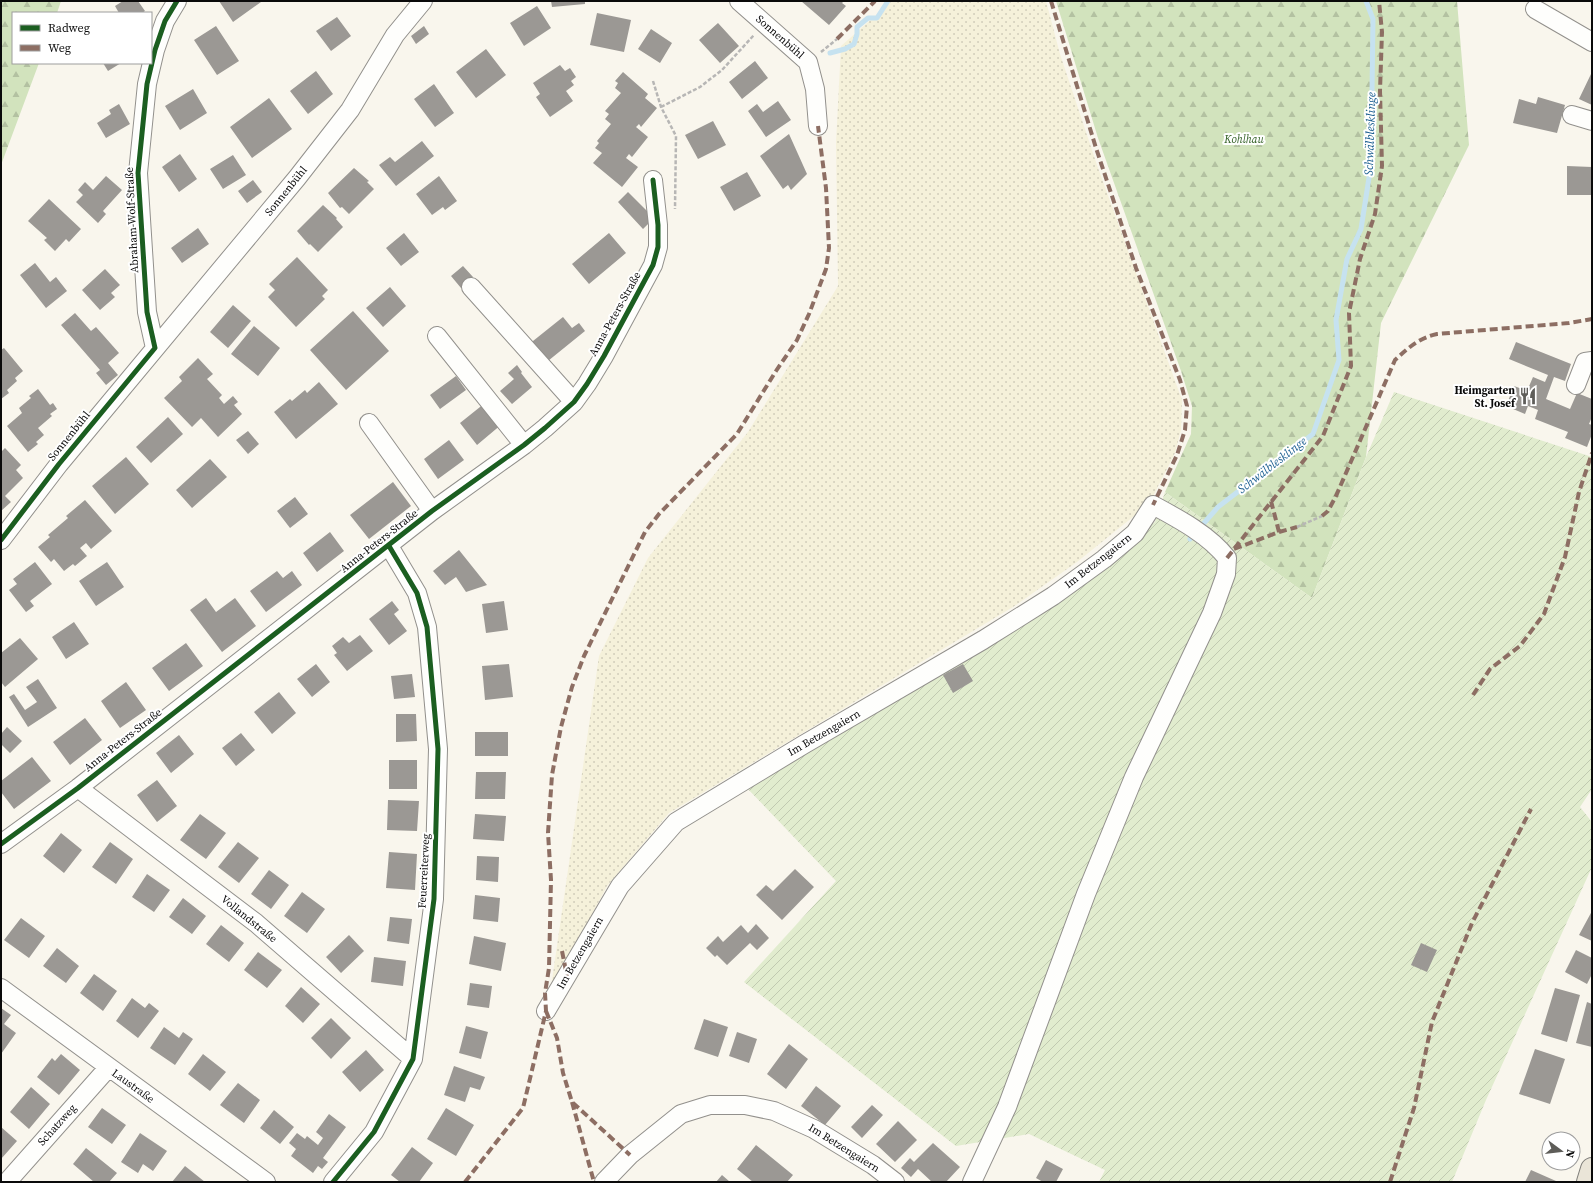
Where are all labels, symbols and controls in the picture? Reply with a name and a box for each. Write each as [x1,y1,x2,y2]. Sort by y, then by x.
legend [12,12,152,64]
street label: Sonnenbühl [753,12,807,62]
text: Radweg [48,20,90,36]
text: Weg [48,40,71,56]
water label: Schwälblesklinge [1361,92,1379,176]
park label: Kohlhau [1223,132,1264,147]
street label: Sonnenbühl [261,163,311,219]
street label: Abraham-Wolf-Straße [122,166,142,273]
street label: Anna-Peters-Straße [585,269,645,359]
place label: Heimgarten St. Josef [1455,383,1517,411]
restaurant icon: Heimgarten St. Josef [1518,386,1538,406]
street label: Sonnenbühl [44,408,94,464]
water label: Schwälblesklinge [1234,433,1310,497]
street label: Anna-Peters-Straße [337,506,421,576]
street label: Im Betzengaiern [1061,530,1135,592]
street label: Anna-Peters-Straße [81,705,165,775]
street label: Im Betzengaiern [785,706,863,760]
street label: Feuerreiterweg [415,833,433,909]
street label: Vollandstraße [218,892,280,946]
street label: Im Betzengaiern [553,914,607,992]
street label: Laustraße [109,1065,158,1107]
street label: Schatzweg [34,1101,80,1149]
street label: Im Betzengaiern [806,1120,883,1176]
north arrow [1541,1131,1581,1171]
text: N [1562,1148,1578,1159]

